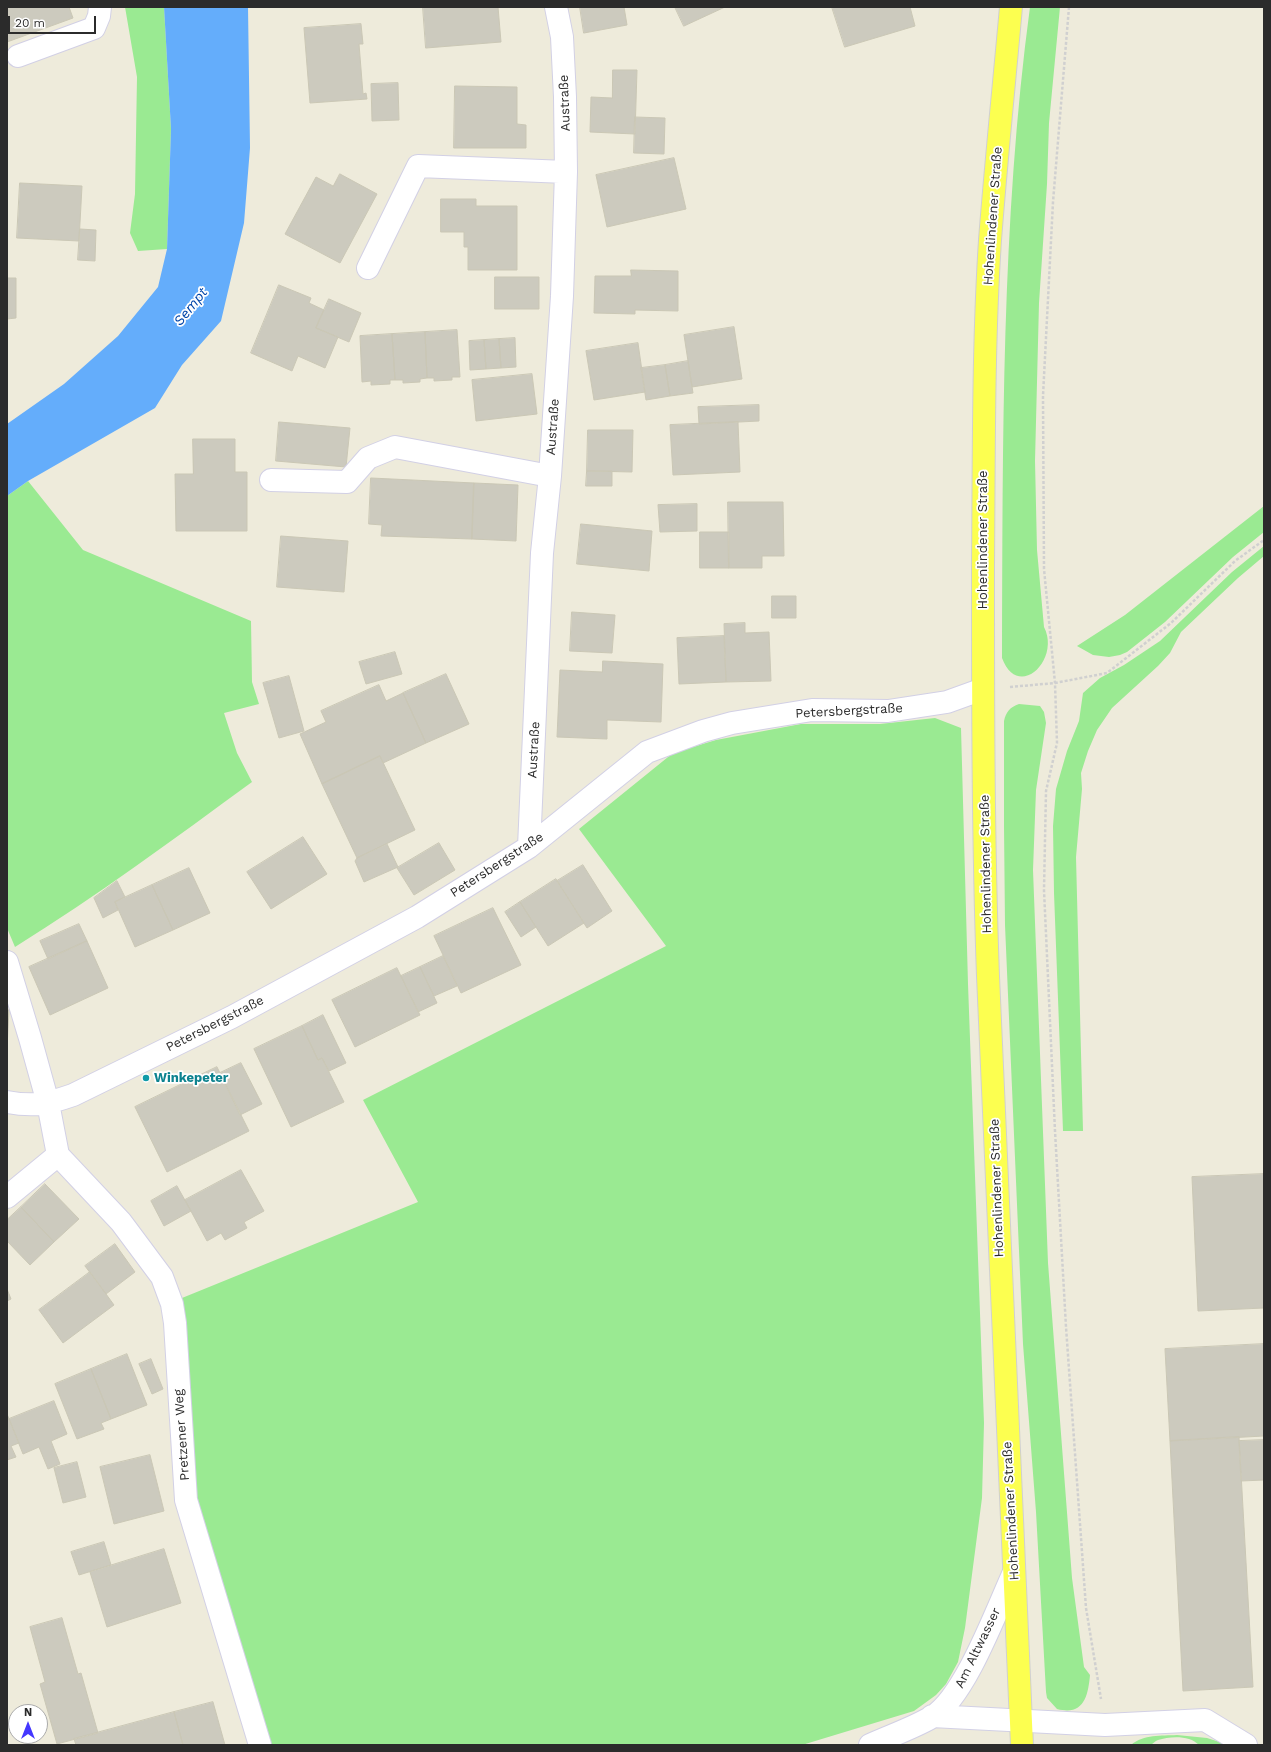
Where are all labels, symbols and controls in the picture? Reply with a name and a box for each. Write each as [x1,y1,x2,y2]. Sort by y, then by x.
scale bar [10,8,98,34]
text: 20 m [15,16,45,30]
street label: Austraße [556,74,574,132]
street label: Hohenlindener Straße [980,146,1006,286]
water label: Sempt [171,285,211,329]
street label: Austraße [543,398,563,456]
street label: Hohenlindener Straße [975,470,991,610]
street label: Petersbergstraße [795,700,903,722]
street label: Austraße [525,721,543,779]
street label: Hohenlindener Straße [977,794,995,934]
street label: Petersbergstraße [448,829,546,901]
street label: Petersbergstraße [163,993,267,1055]
place label: Winkepeter [154,1070,228,1086]
marker: Winkepeter [141,1073,151,1083]
street label: Hohenlindener Straße [987,1118,1007,1258]
street label: Pretzener Weg [171,1389,193,1481]
street label: Hohenlindener Straße [1000,1441,1022,1581]
street label: Am Altwasser [952,1605,1004,1691]
north arrow [8,1704,48,1744]
text: N [24,1706,32,1719]

